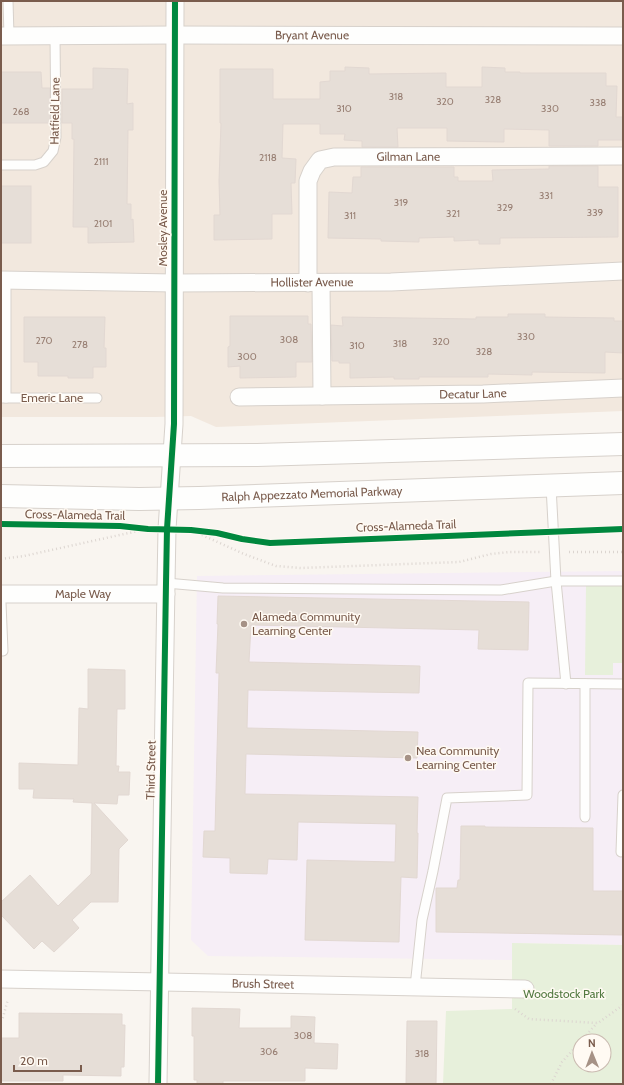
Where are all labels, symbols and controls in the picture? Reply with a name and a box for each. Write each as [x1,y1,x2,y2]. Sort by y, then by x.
street label: Bryant Avenue [275,27,349,42]
street label: Hatfield Lane [46,77,63,145]
house number: 318 [389,90,403,103]
house number: 328 [485,93,501,106]
house number: 320 [436,95,454,108]
house number: 338 [590,96,606,109]
house number: 310 [336,102,352,115]
house number: 330 [541,102,559,115]
house number: 268 [13,105,29,118]
street label: Gilman Lane [376,149,440,164]
house number: 2118 [259,151,277,164]
house number: 2111 [93,155,109,168]
house number: 331 [539,189,553,202]
street label: Mosley Avenue [155,190,170,266]
house number: 319 [394,196,408,209]
house number: 329 [497,201,513,214]
house number: 339 [587,206,604,219]
house number: 321 [446,207,460,220]
house number: 311 [344,209,356,222]
house number: 2101 [94,217,112,230]
street label: Hollister Avenue [270,274,353,290]
house number: 330 [517,330,535,343]
house number: 308 [280,333,298,346]
house number: 270 [35,334,53,347]
house number: 320 [432,335,450,348]
house number: 318 [393,337,407,350]
house number: 278 [72,338,88,351]
house number: 310 [349,339,365,352]
house number: 328 [476,345,492,358]
house number: 300 [237,350,257,363]
street label: Decatur Lane [439,385,507,402]
street label: Emeric Lane [21,390,83,405]
street label: Ralph Appezzato Memorial Parkway [221,483,403,504]
street label: Cross-Alameda Trail [25,506,126,523]
street label: Cross-Alameda Trail [356,516,457,535]
street label: Maple Way [55,586,111,601]
place label: Alameda Community Learning Center [252,609,360,638]
marker: Alameda Community Learning Center [239,619,249,629]
street label: Third Street [142,740,159,800]
place label: Nea Community Learning Center [416,743,499,772]
marker: Nea Community Learning Center [403,753,413,763]
street label: Brush Street [232,975,294,992]
park label: Woodstock Park [523,986,605,1001]
house number: 308 [294,1029,312,1042]
north arrow [572,1033,612,1073]
text: N [588,1036,596,1050]
house number: 306 [260,1045,278,1058]
scale bar [14,1047,81,1073]
house number: 318 [415,1047,429,1060]
text: 20 m [20,1053,48,1068]

